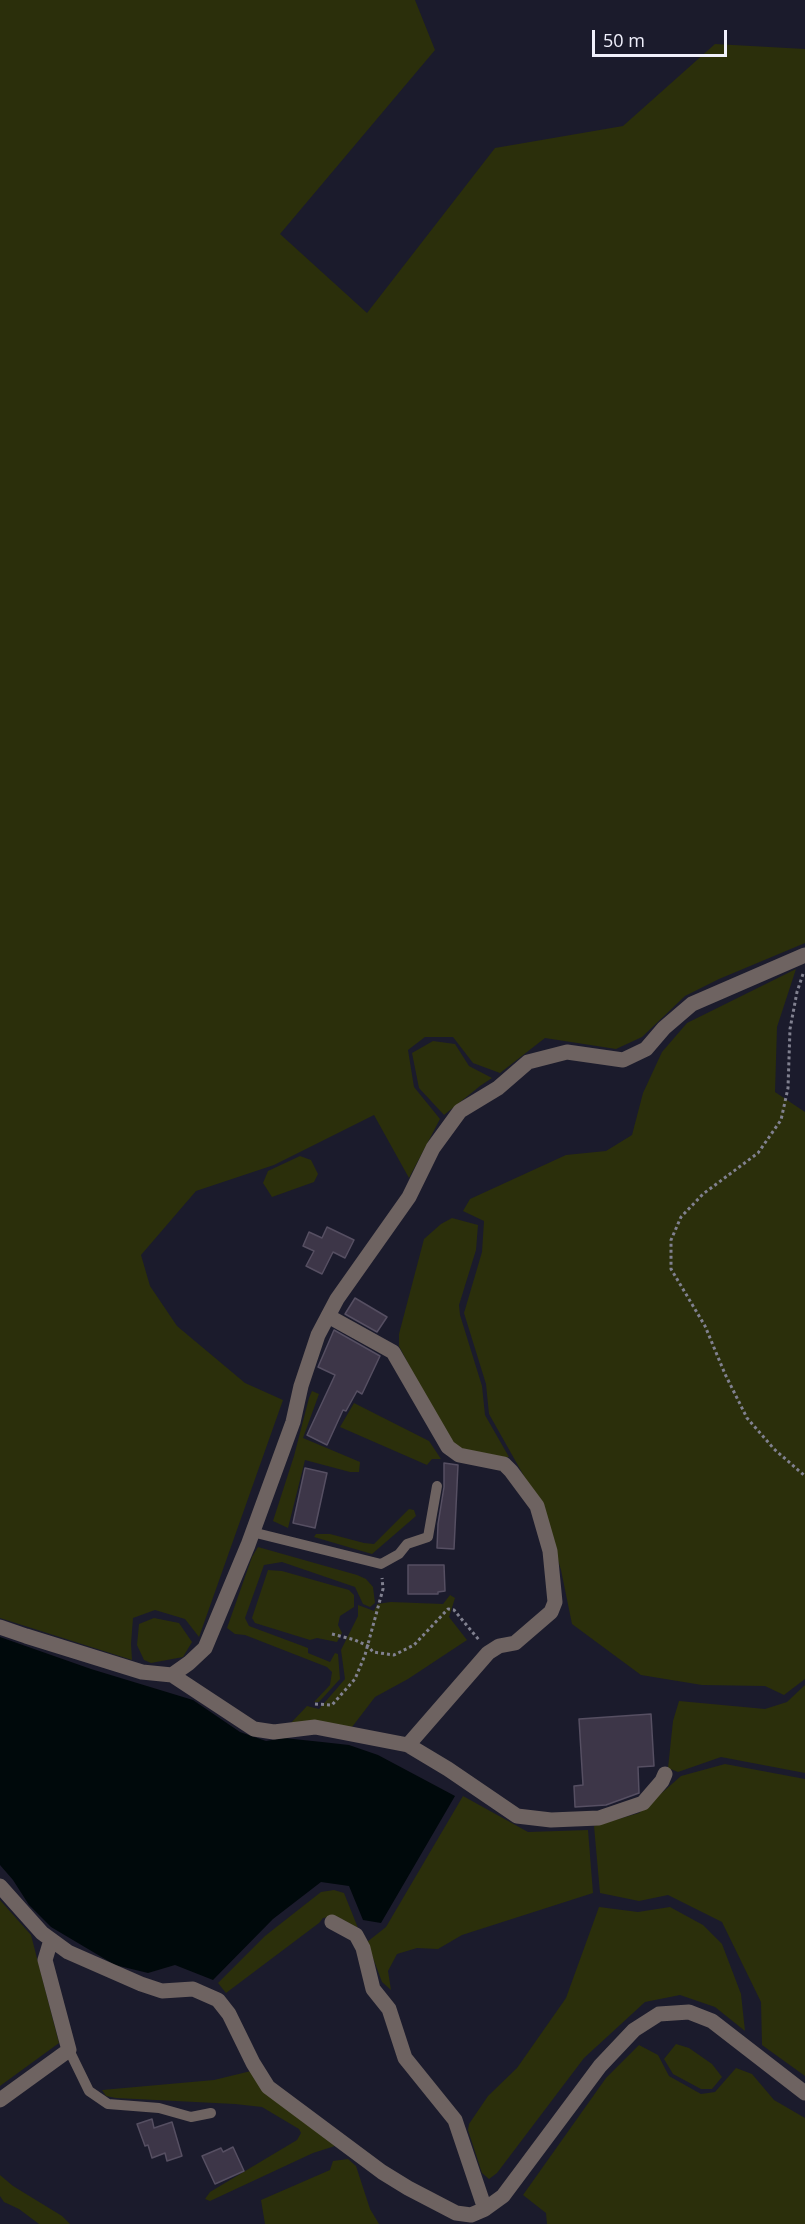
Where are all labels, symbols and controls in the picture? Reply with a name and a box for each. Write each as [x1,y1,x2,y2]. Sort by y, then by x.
scale bar [595,18,730,56]
text: 50 m [603,28,645,52]

